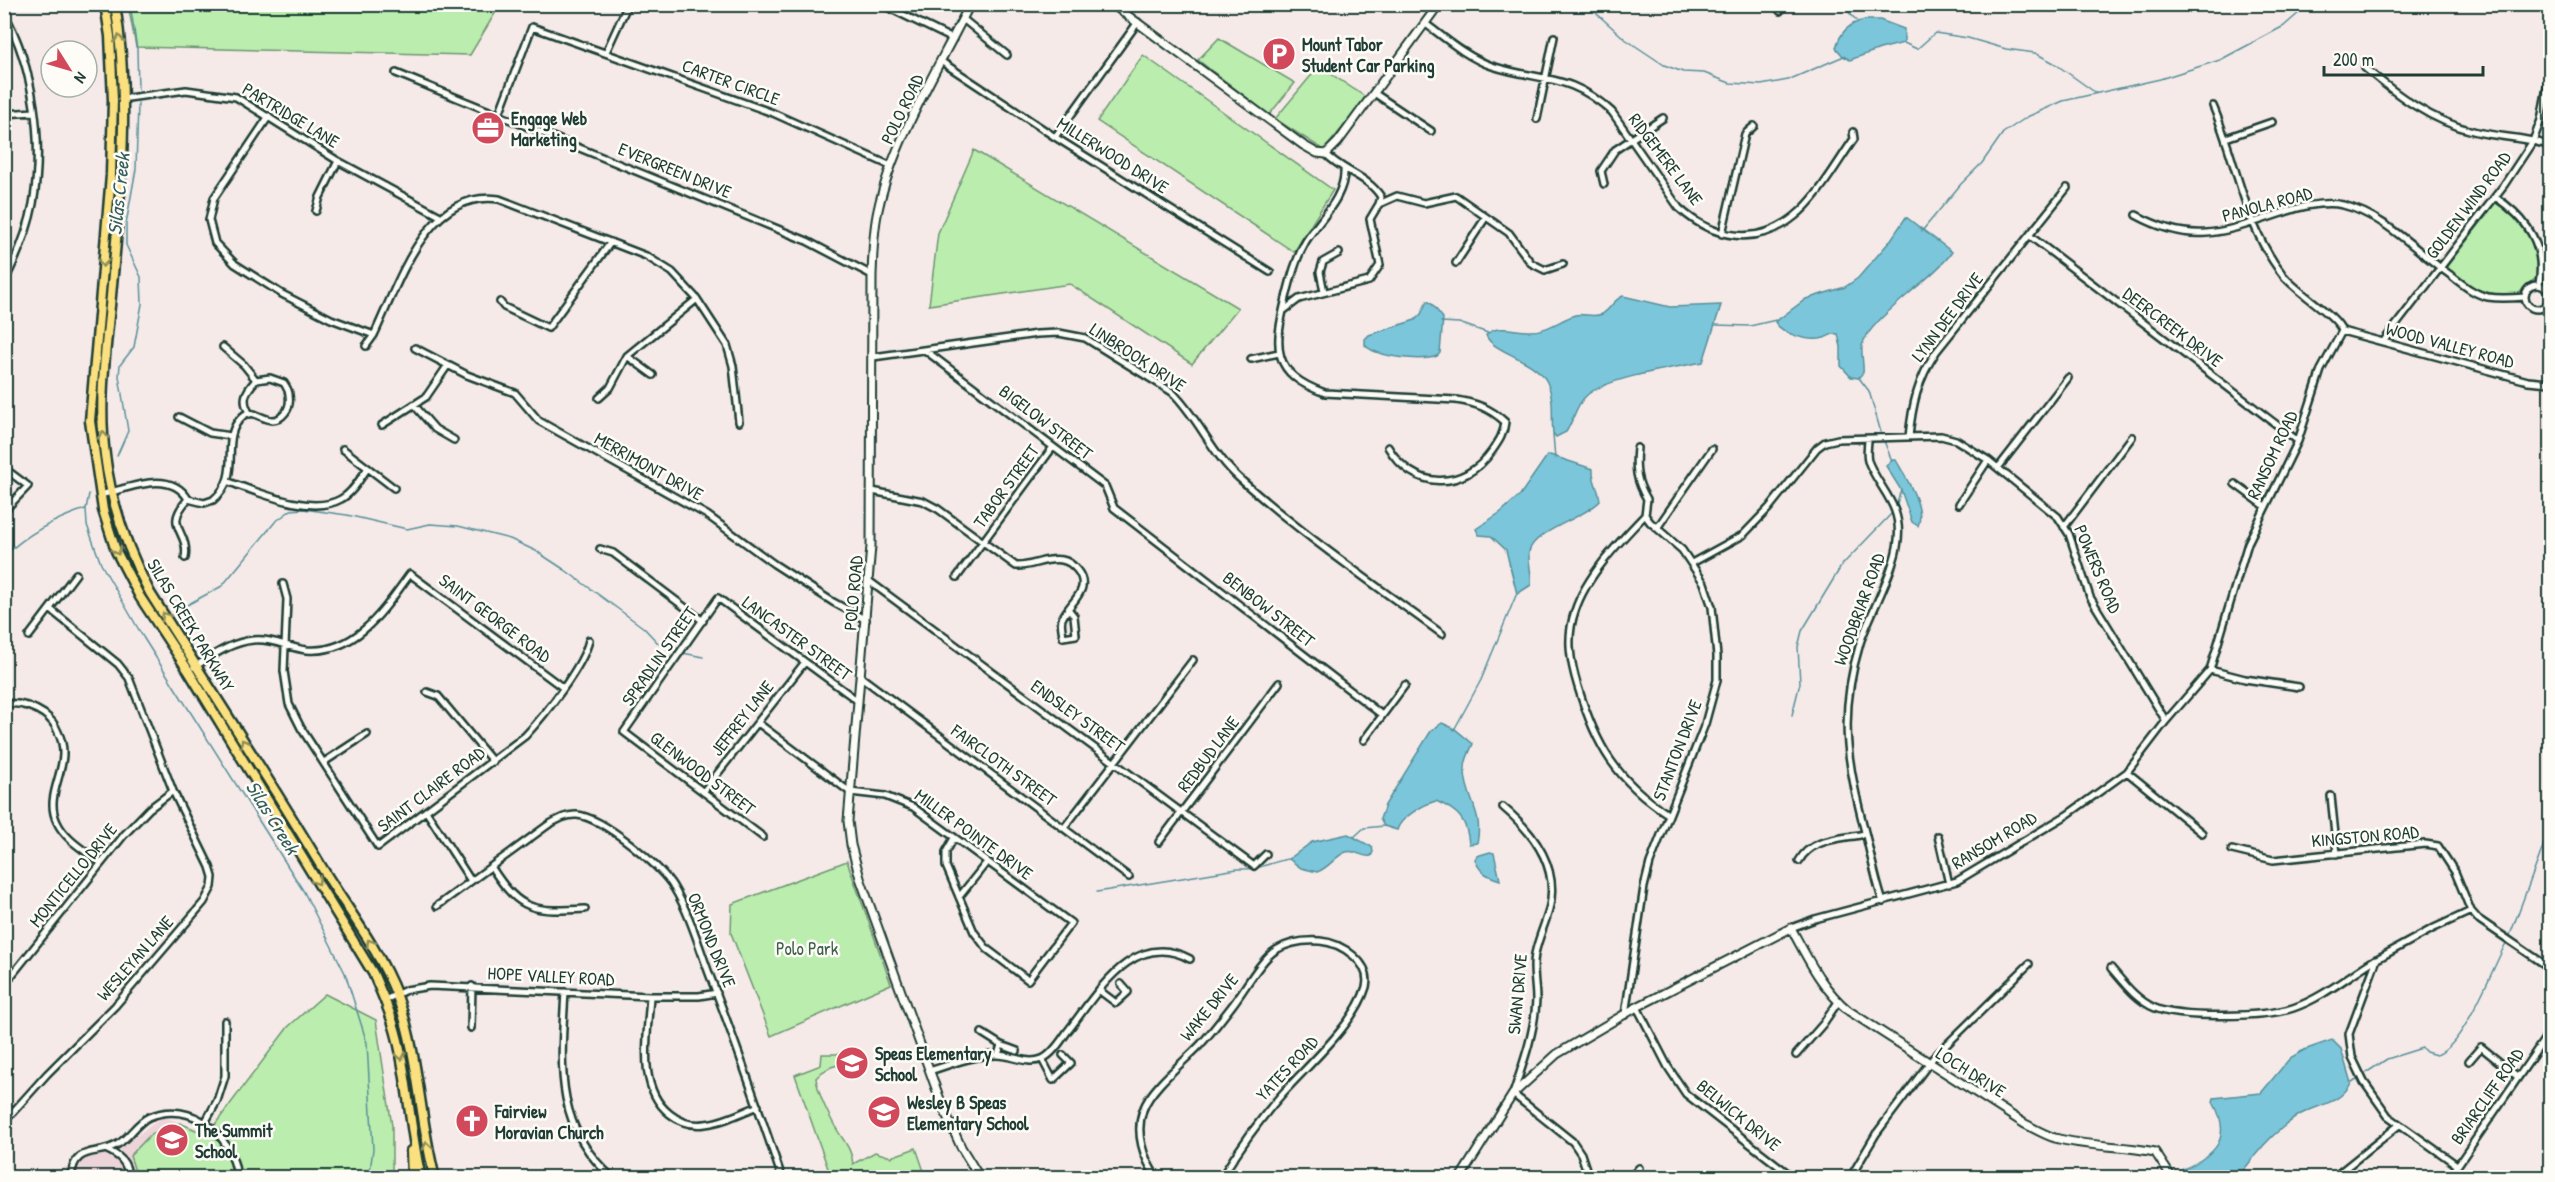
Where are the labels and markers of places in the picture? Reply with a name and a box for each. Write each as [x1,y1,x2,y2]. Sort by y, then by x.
place label: Mount Tabor Student Car Parking [1302,32,1435,79]
parking icon: Mount Tabor Student Car Parking [1261,36,1297,72]
place label: Engage Web Marketing [511,106,588,153]
office icon: Engage Web Marketing [470,110,506,146]
place label: Speas Elementary School [875,1041,992,1087]
school or university icon: Speas Elementary School [834,1045,870,1081]
place label: Wesley B Speas Elementary School [907,1090,1030,1137]
school or university icon: Wesley B Speas Elementary School [866,1094,902,1130]
place label: Fairview Moravian Church [494,1099,604,1145]
church icon: Fairview Moravian Church [454,1103,490,1139]
place label: The Summit School [194,1118,273,1164]
school or university icon: The Summit School [154,1122,190,1158]

